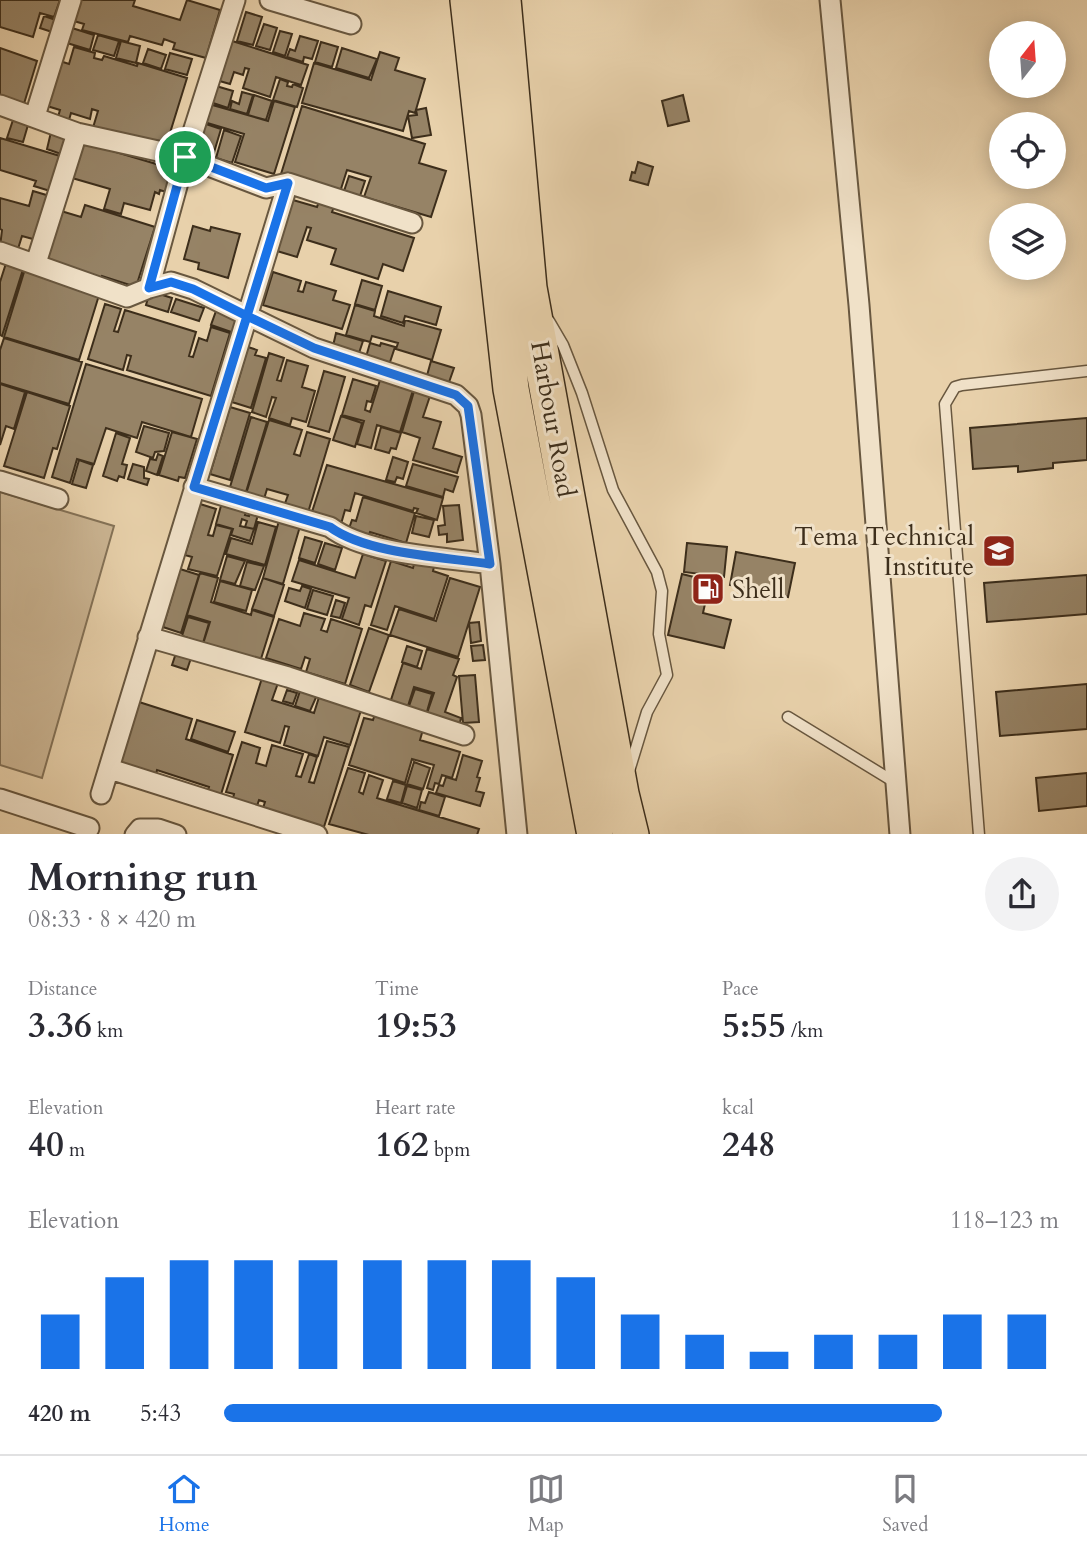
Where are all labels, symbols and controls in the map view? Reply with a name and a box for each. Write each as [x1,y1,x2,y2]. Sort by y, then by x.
north arrow [989,21,1066,98]
map controls [989,21,1066,280]
button: locate [989,112,1066,189]
pin [155,127,215,187]
icon: arrive [166,138,204,176]
button: layers [989,203,1066,280]
street label: Harbour Road [522,338,584,500]
place label: Tema Technical Institute [794,519,974,584]
school or university icon: Tema Technical Institute [980,532,1018,570]
fuel station icon: Shell [689,570,727,608]
place label: Shell [732,572,785,607]
text: Morning run [28,852,258,904]
button: share [985,857,1059,931]
text: 08:33 · 8 × 420 m [28,904,196,935]
text: Distance [28,976,97,1002]
text: Time [375,976,419,1002]
text: Pace [722,976,759,1002]
text: 3.36 [28,1002,92,1050]
text: 19:53 [375,1002,457,1050]
text: 5:55 [722,1002,786,1050]
text: km [92,1018,123,1044]
text: /km [786,1018,823,1044]
text: Elevation [28,1095,103,1121]
text: Heart rate [375,1095,456,1121]
text: kcal [722,1095,754,1121]
text: 40 [28,1121,64,1169]
text: 162 [375,1121,429,1169]
text: 248 [722,1121,776,1169]
text: m [64,1137,85,1163]
text: bpm [429,1137,470,1163]
text: Elevation [28,1205,119,1236]
text: 118–123 m [950,1205,1059,1236]
text: 420 m [28,1398,91,1429]
text: 5:43 [140,1398,181,1429]
tab: Home [159,1470,210,1538]
tab: Map [527,1470,565,1538]
tab: Saved [882,1470,928,1538]

